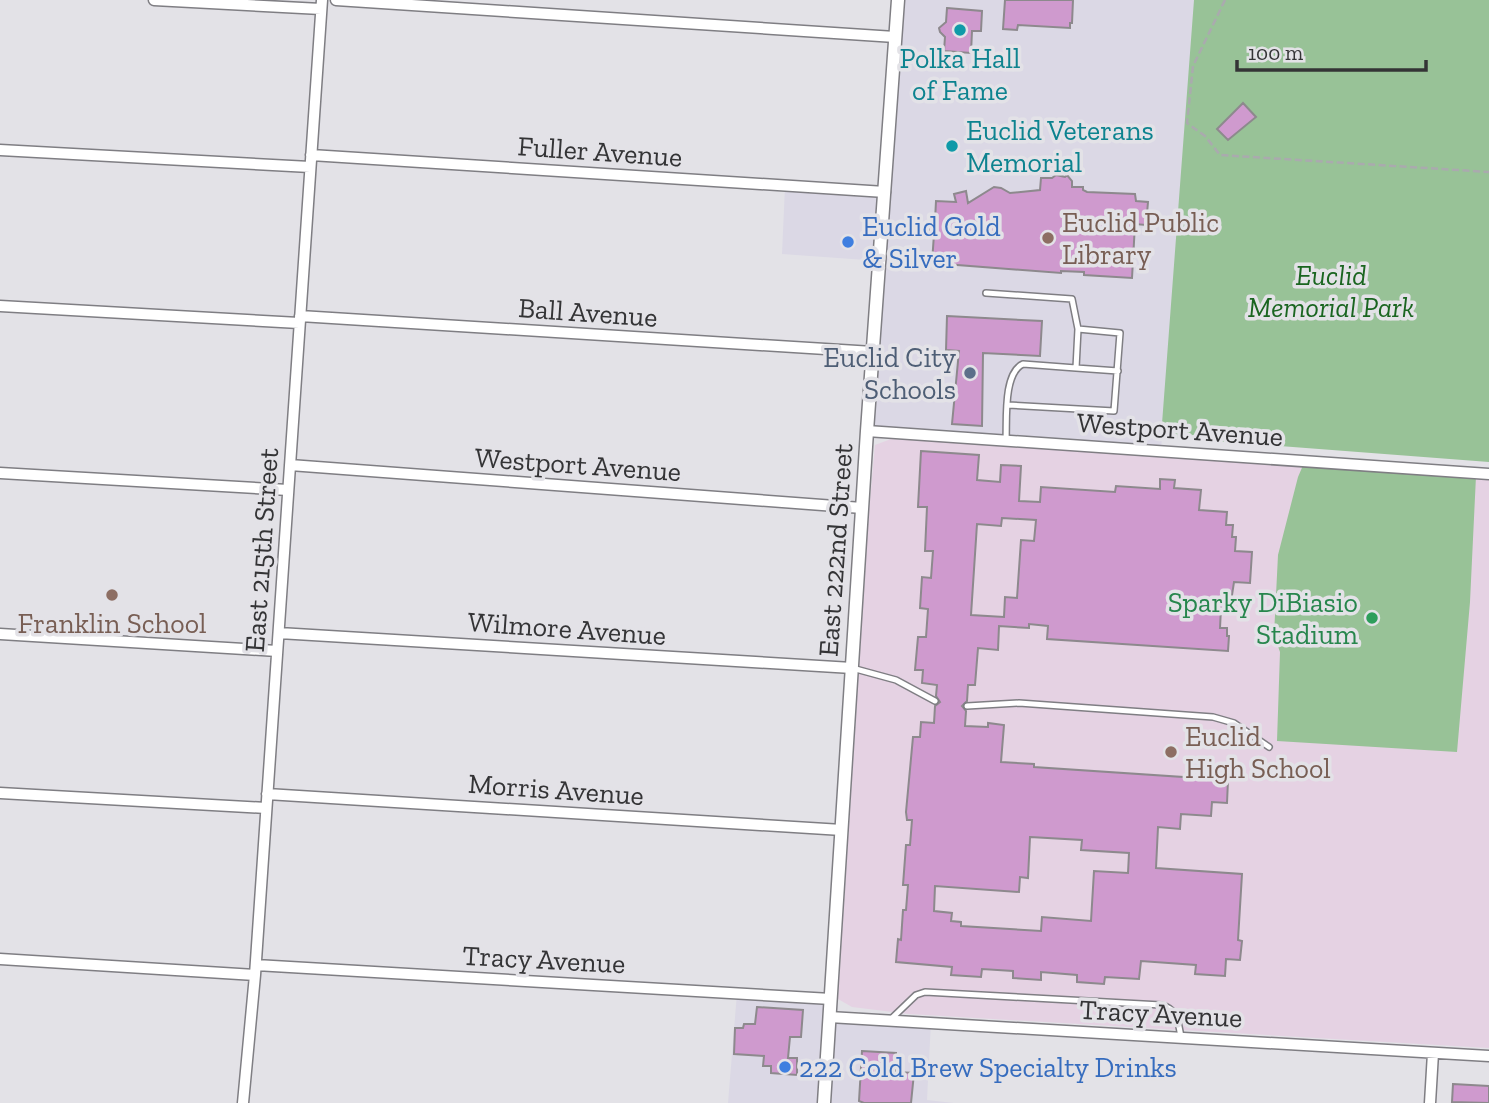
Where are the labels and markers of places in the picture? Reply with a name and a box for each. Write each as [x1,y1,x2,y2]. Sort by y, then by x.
marker: Polka Hall of Fame [952,22,968,38]
place label: Polka Hall of Fame [900,42,1021,107]
place label: Euclid Veterans Memorial [966,114,1154,179]
marker: Euclid Veterans Memorial [944,138,960,154]
place label: Euclid Public Library [1062,206,1219,271]
place label: Euclid Gold & Silver [862,210,1001,275]
marker: Euclid Public Library [1040,230,1056,246]
marker: Euclid Gold & Silver [840,234,856,250]
place label: Euclid City Schools [823,341,957,406]
marker: Euclid City Schools [962,365,978,381]
place label: Sparky DiBiasio Stadium [1168,586,1358,651]
marker: Franklin School [104,587,120,603]
place label: Franklin School [18,607,206,640]
marker: Sparky DiBiasio Stadium [1364,610,1380,626]
place label: Euclid High School [1185,720,1331,785]
marker: Euclid High School [1163,744,1179,760]
place label: 222 Cold Brew Specialty Drinks [799,1051,1177,1084]
marker: 222 Cold Brew Specialty Drinks [777,1059,793,1075]

